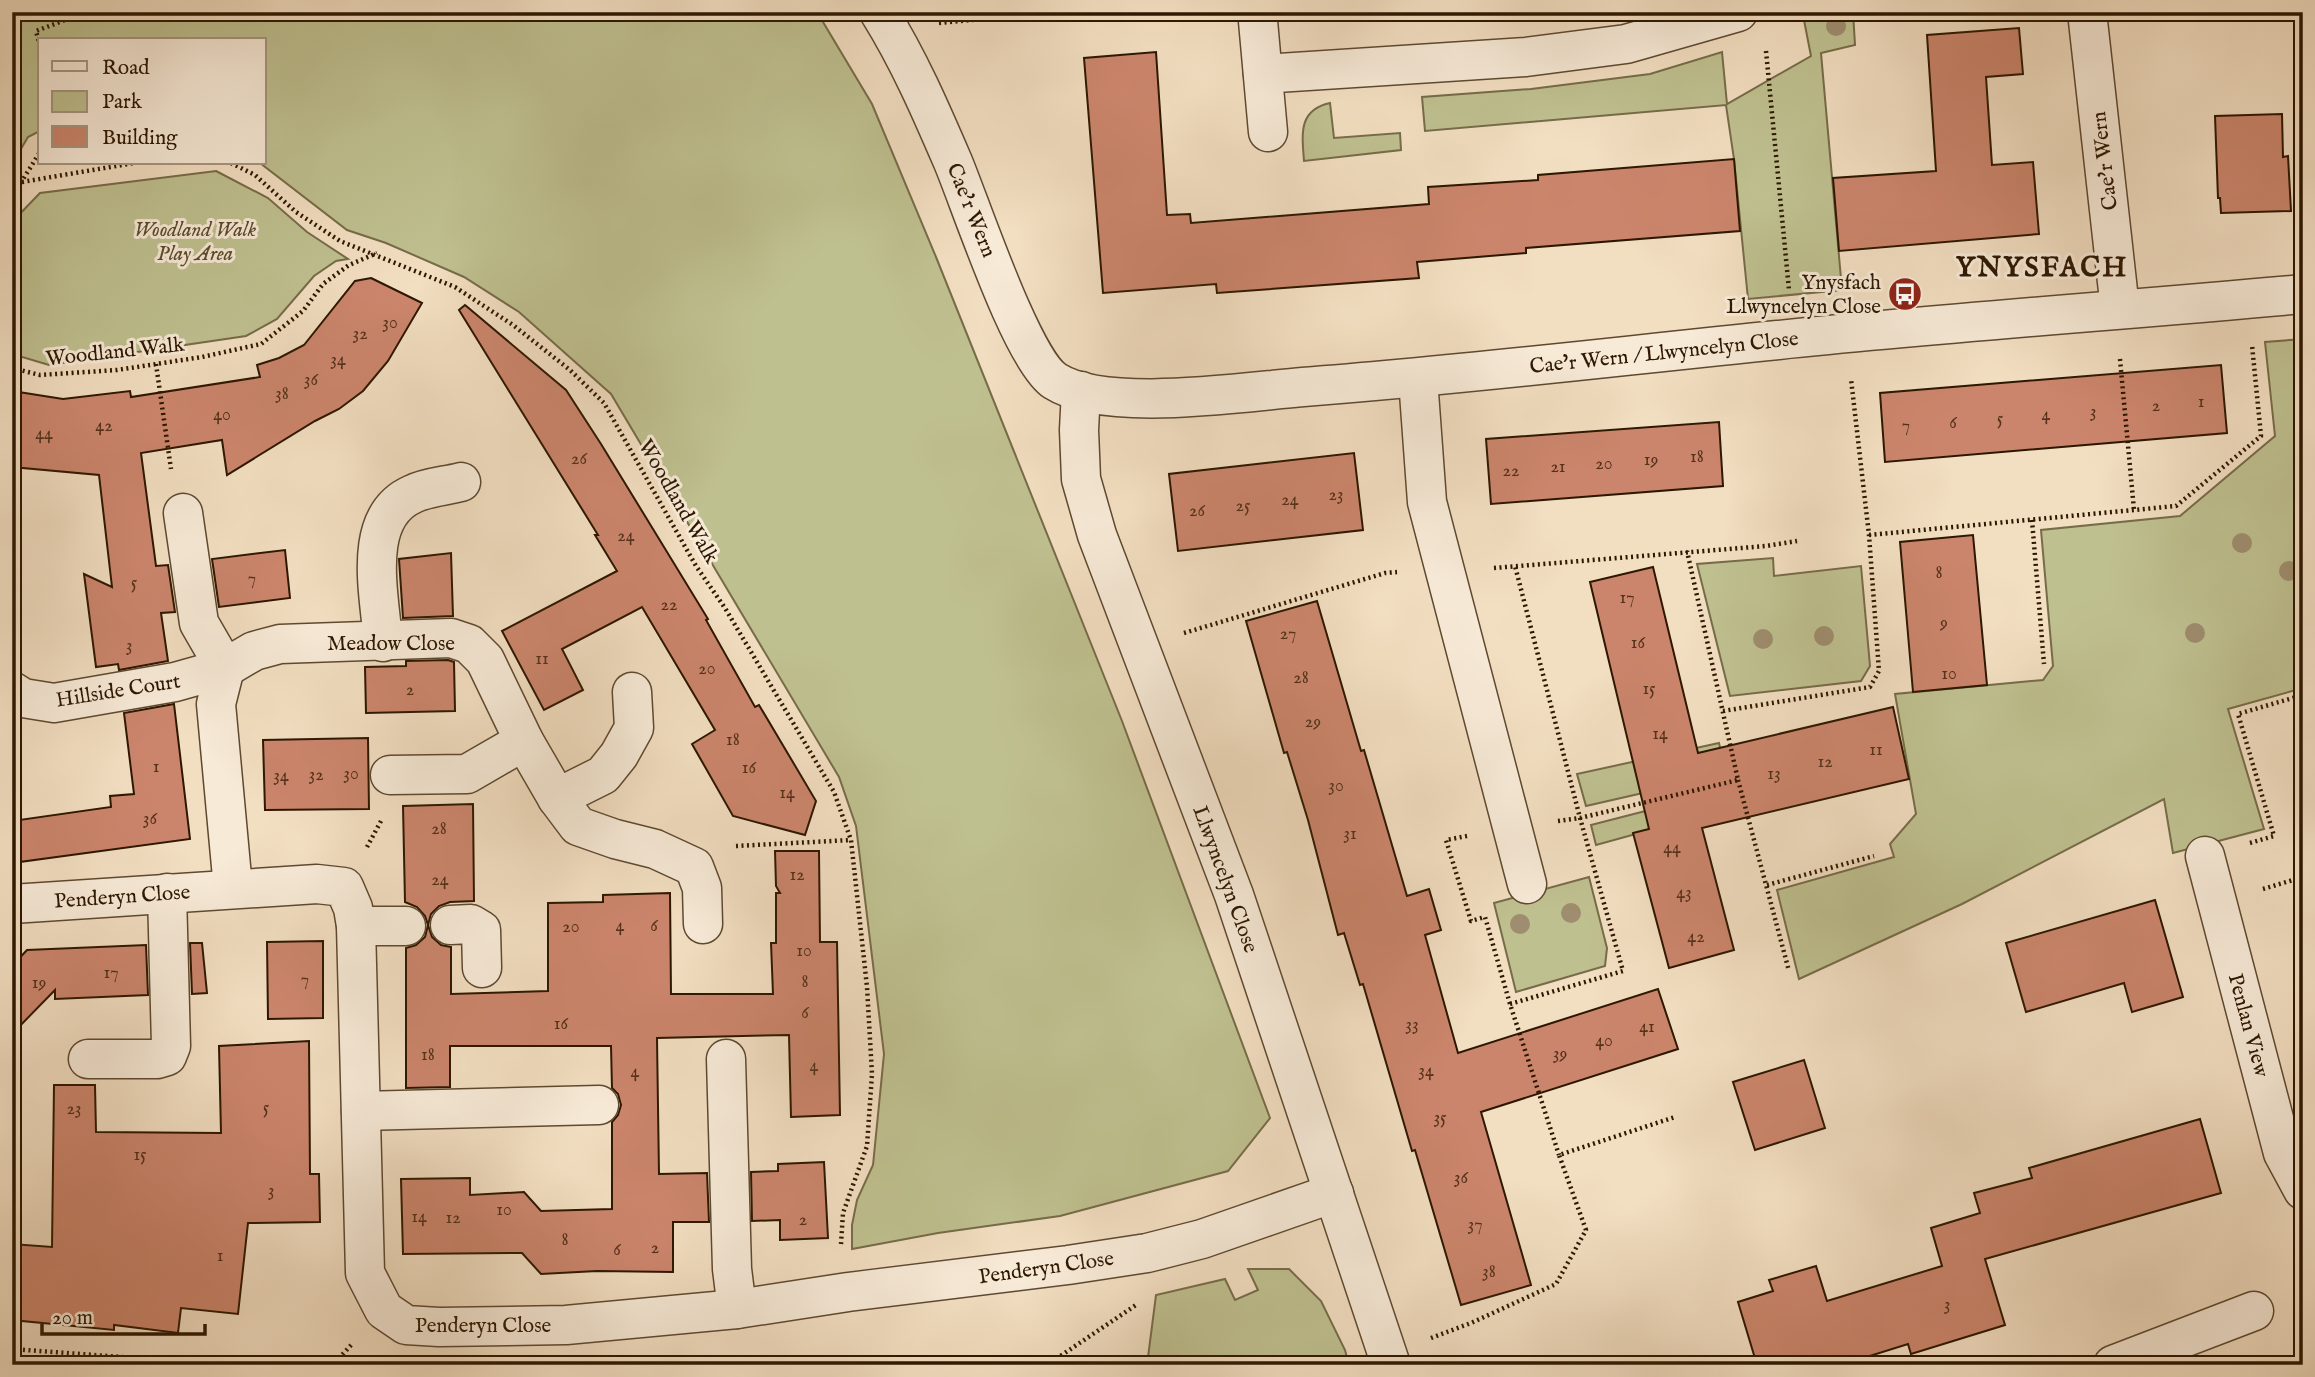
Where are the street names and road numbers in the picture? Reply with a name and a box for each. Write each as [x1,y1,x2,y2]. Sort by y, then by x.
street label: Cae'r Wern [2086,110,2125,212]
street label: Cae'r Wern [939,159,1002,262]
street label: Cae'r Wern / Llwyncelyn Close [1528,326,1800,381]
street label: Woodland Walk [44,332,187,373]
street label: Woodland Walk [631,435,725,569]
street label: Meadow Close [327,631,455,658]
street label: Hillside Court [54,668,182,715]
street label: Llwyncelyn Close [1185,802,1264,957]
street label: Penderyn Close [53,879,191,916]
street label: Penlan View [2221,971,2275,1081]
street label: Penderyn Close [977,1246,1116,1291]
street label: Penderyn Close [415,1313,552,1340]

